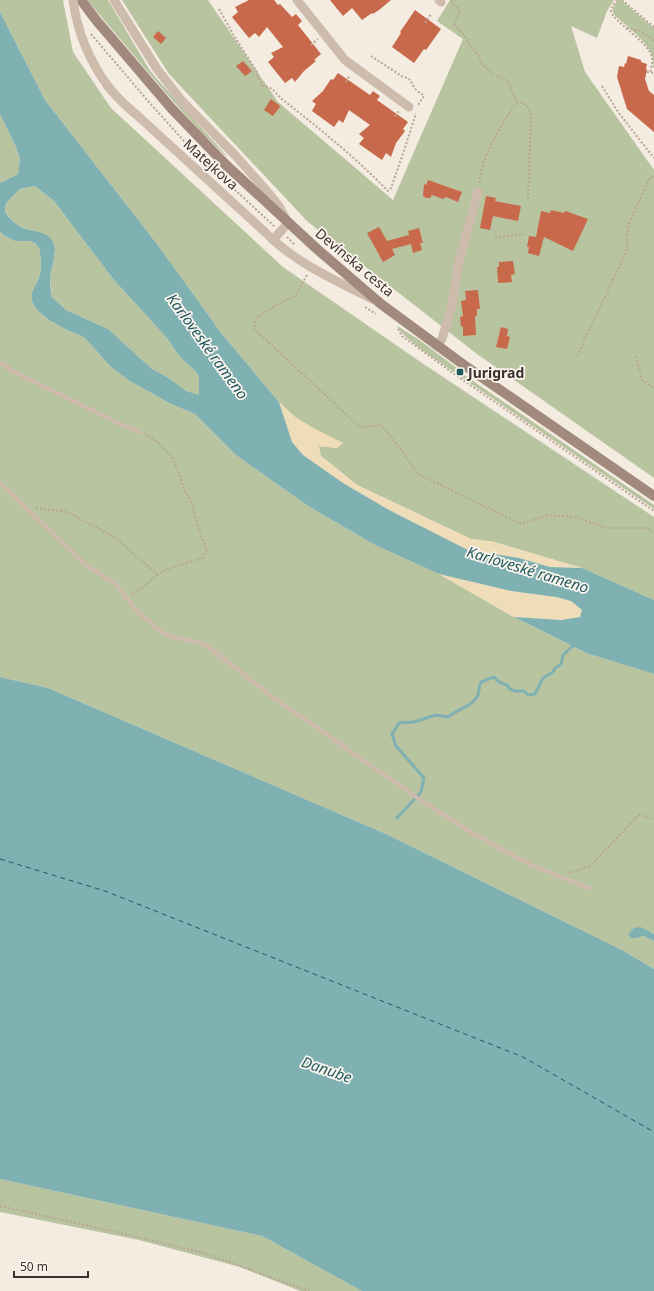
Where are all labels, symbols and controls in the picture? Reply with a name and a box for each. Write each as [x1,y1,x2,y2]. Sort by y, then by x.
street label: Matejkova [179,134,243,194]
street label: Devínska cesta [312,224,398,300]
water label: Karloveské rameno [163,289,253,403]
place label: Jurigrad [466,363,524,382]
marker: Jurigrad [455,367,465,377]
water label: Karloveské rameno [465,541,591,597]
water label: Danube [299,1051,355,1087]
scale bar [14,1253,88,1279]
text: 50 m [20,1258,48,1275]

